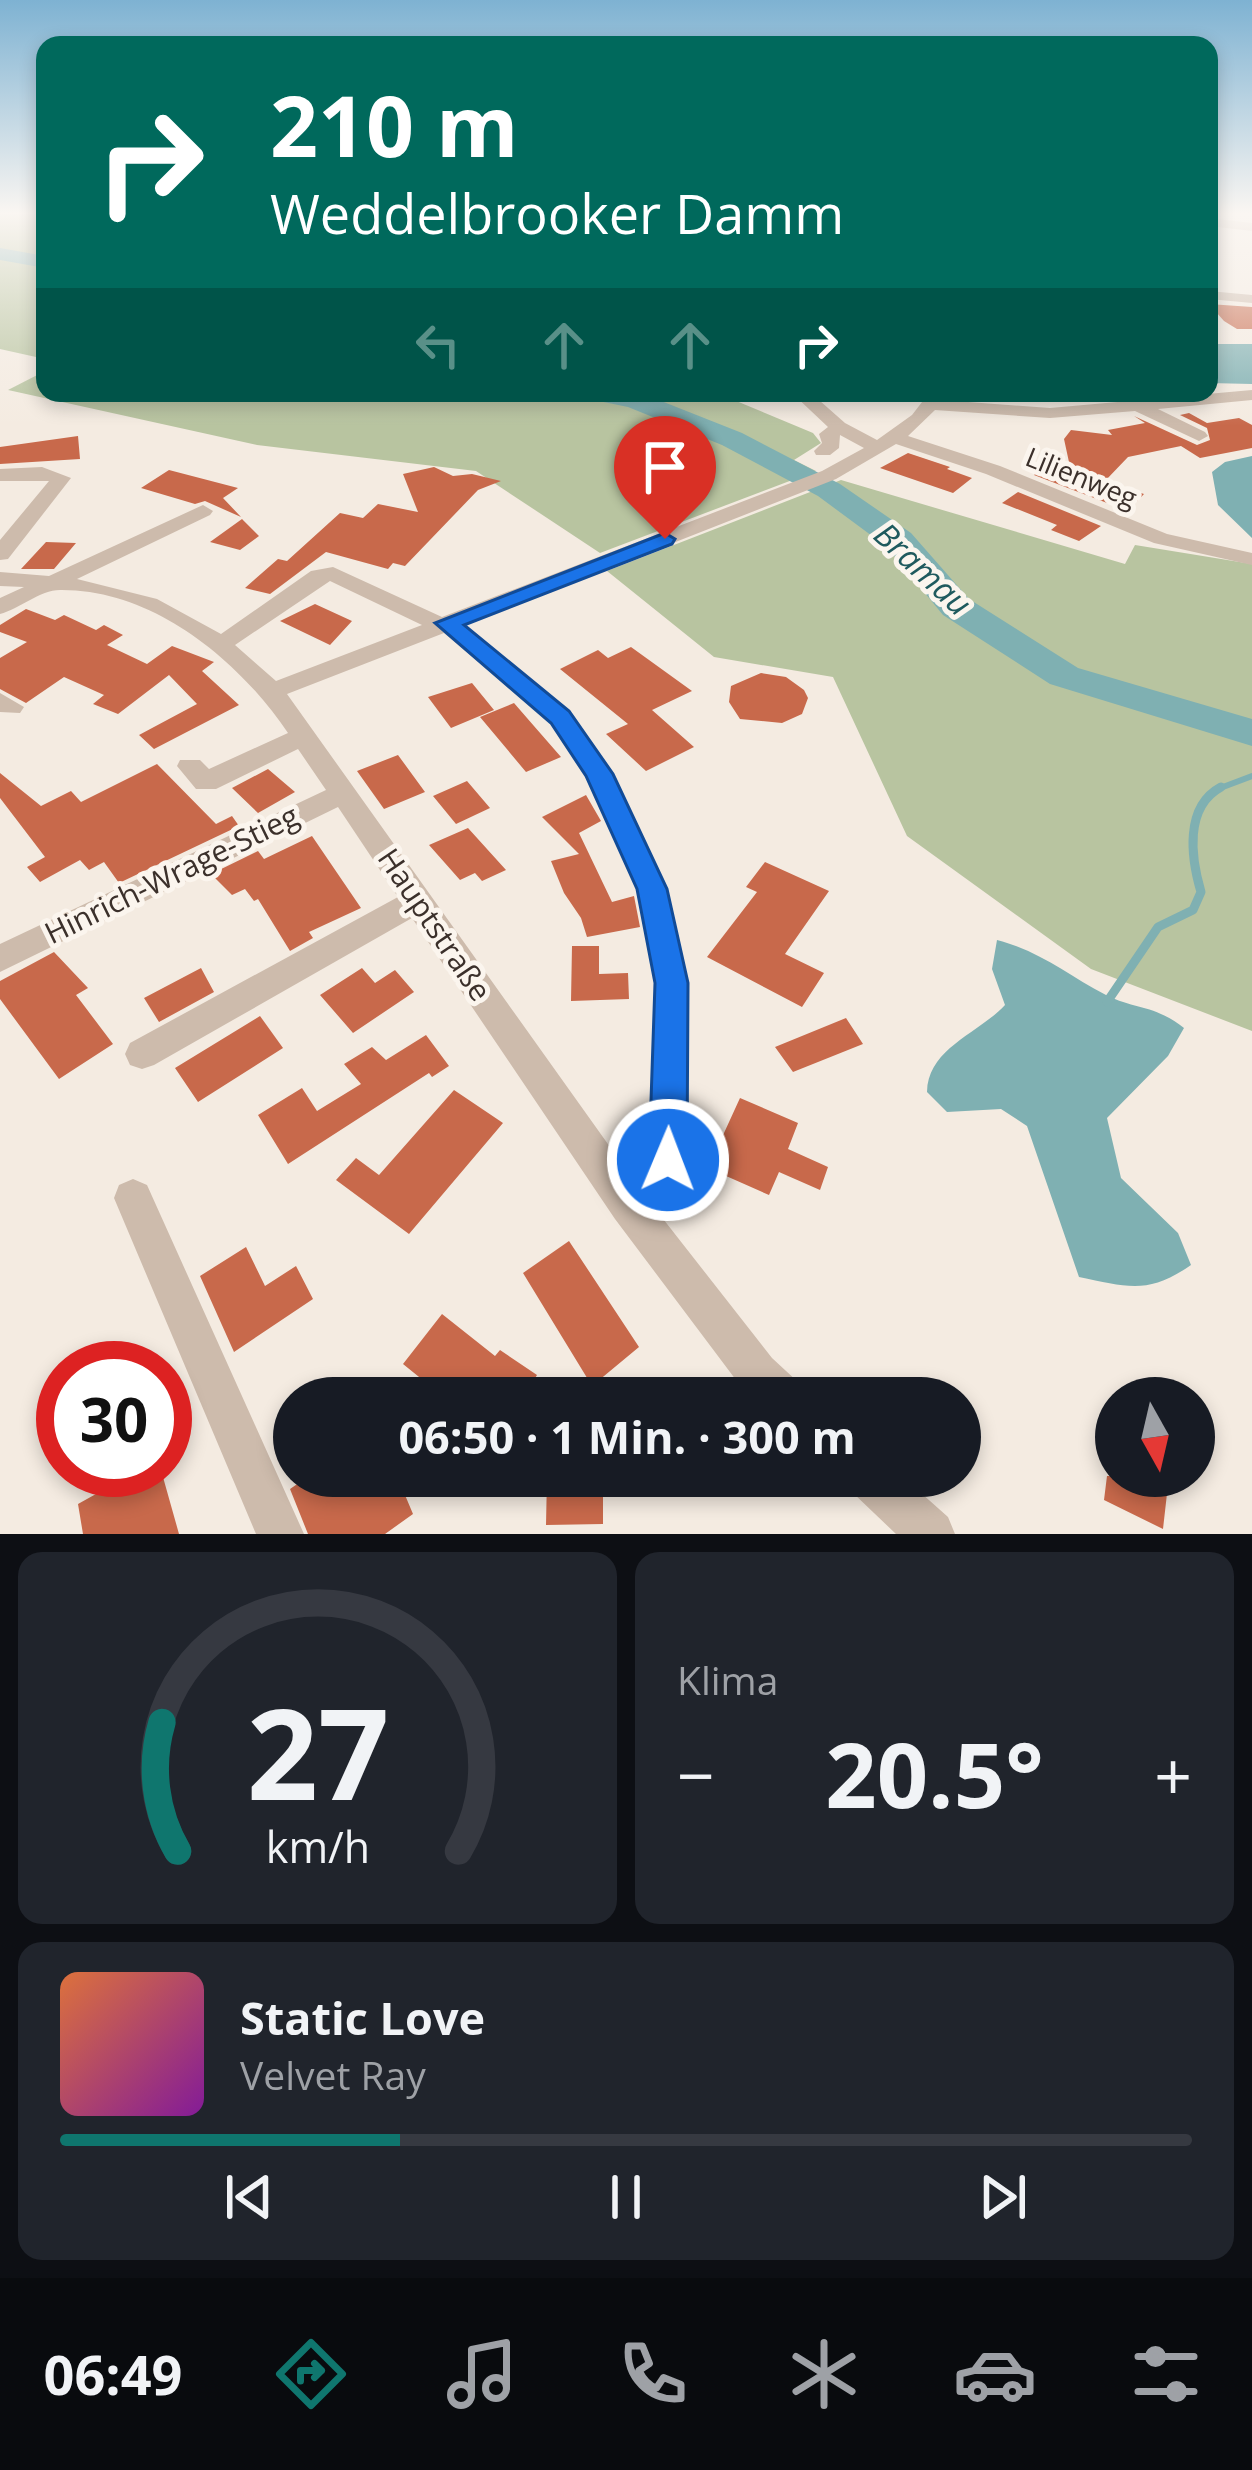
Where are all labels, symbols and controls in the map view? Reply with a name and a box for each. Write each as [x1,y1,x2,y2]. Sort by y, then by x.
text: 210 m [270,67,518,182]
icon: right [72,84,228,240]
text: Weddelbrooker Damm [270,176,844,250]
icon: left [405,312,471,378]
icon: ahead [531,312,597,378]
icon: ahead [657,312,723,378]
icon: right [783,312,849,378]
pin [614,416,716,539]
icon: arrive [632,434,698,500]
street label: Lilienweg [1020,438,1143,516]
water label: Bramau [865,512,982,625]
street label: Hinrich-Wrage-Stieg [38,794,305,953]
street label: Hauptstraße [369,840,501,1008]
position arrow [605,1097,731,1223]
speed limit sign: 30 [36,1341,192,1497]
north arrow [1095,1377,1215,1497]
map controls [1095,1377,1215,1497]
text: 06:50 · 1 Min. · 300 m [398,1406,856,1467]
text: Klima [677,1653,778,1706]
text: 27 [246,1667,389,1837]
text: 20.5° [825,1712,1044,1834]
text: − [677,1729,715,1819]
text: + [1154,1729,1192,1819]
text: km/h [265,1817,370,1876]
text: Static Love [240,1987,485,2048]
text: Velvet Ray [240,2048,426,2101]
icon: previous [216,2164,282,2230]
icon: pause [593,2164,659,2230]
icon: next [970,2164,1036,2230]
icon: directions [269,2332,353,2416]
icon: music [440,2332,524,2416]
icon: phone [611,2332,695,2416]
icon: climate [782,2332,866,2416]
icon: car [953,2332,1037,2416]
icon: filters [1124,2332,1208,2416]
text: 06:49 [44,2337,182,2411]

